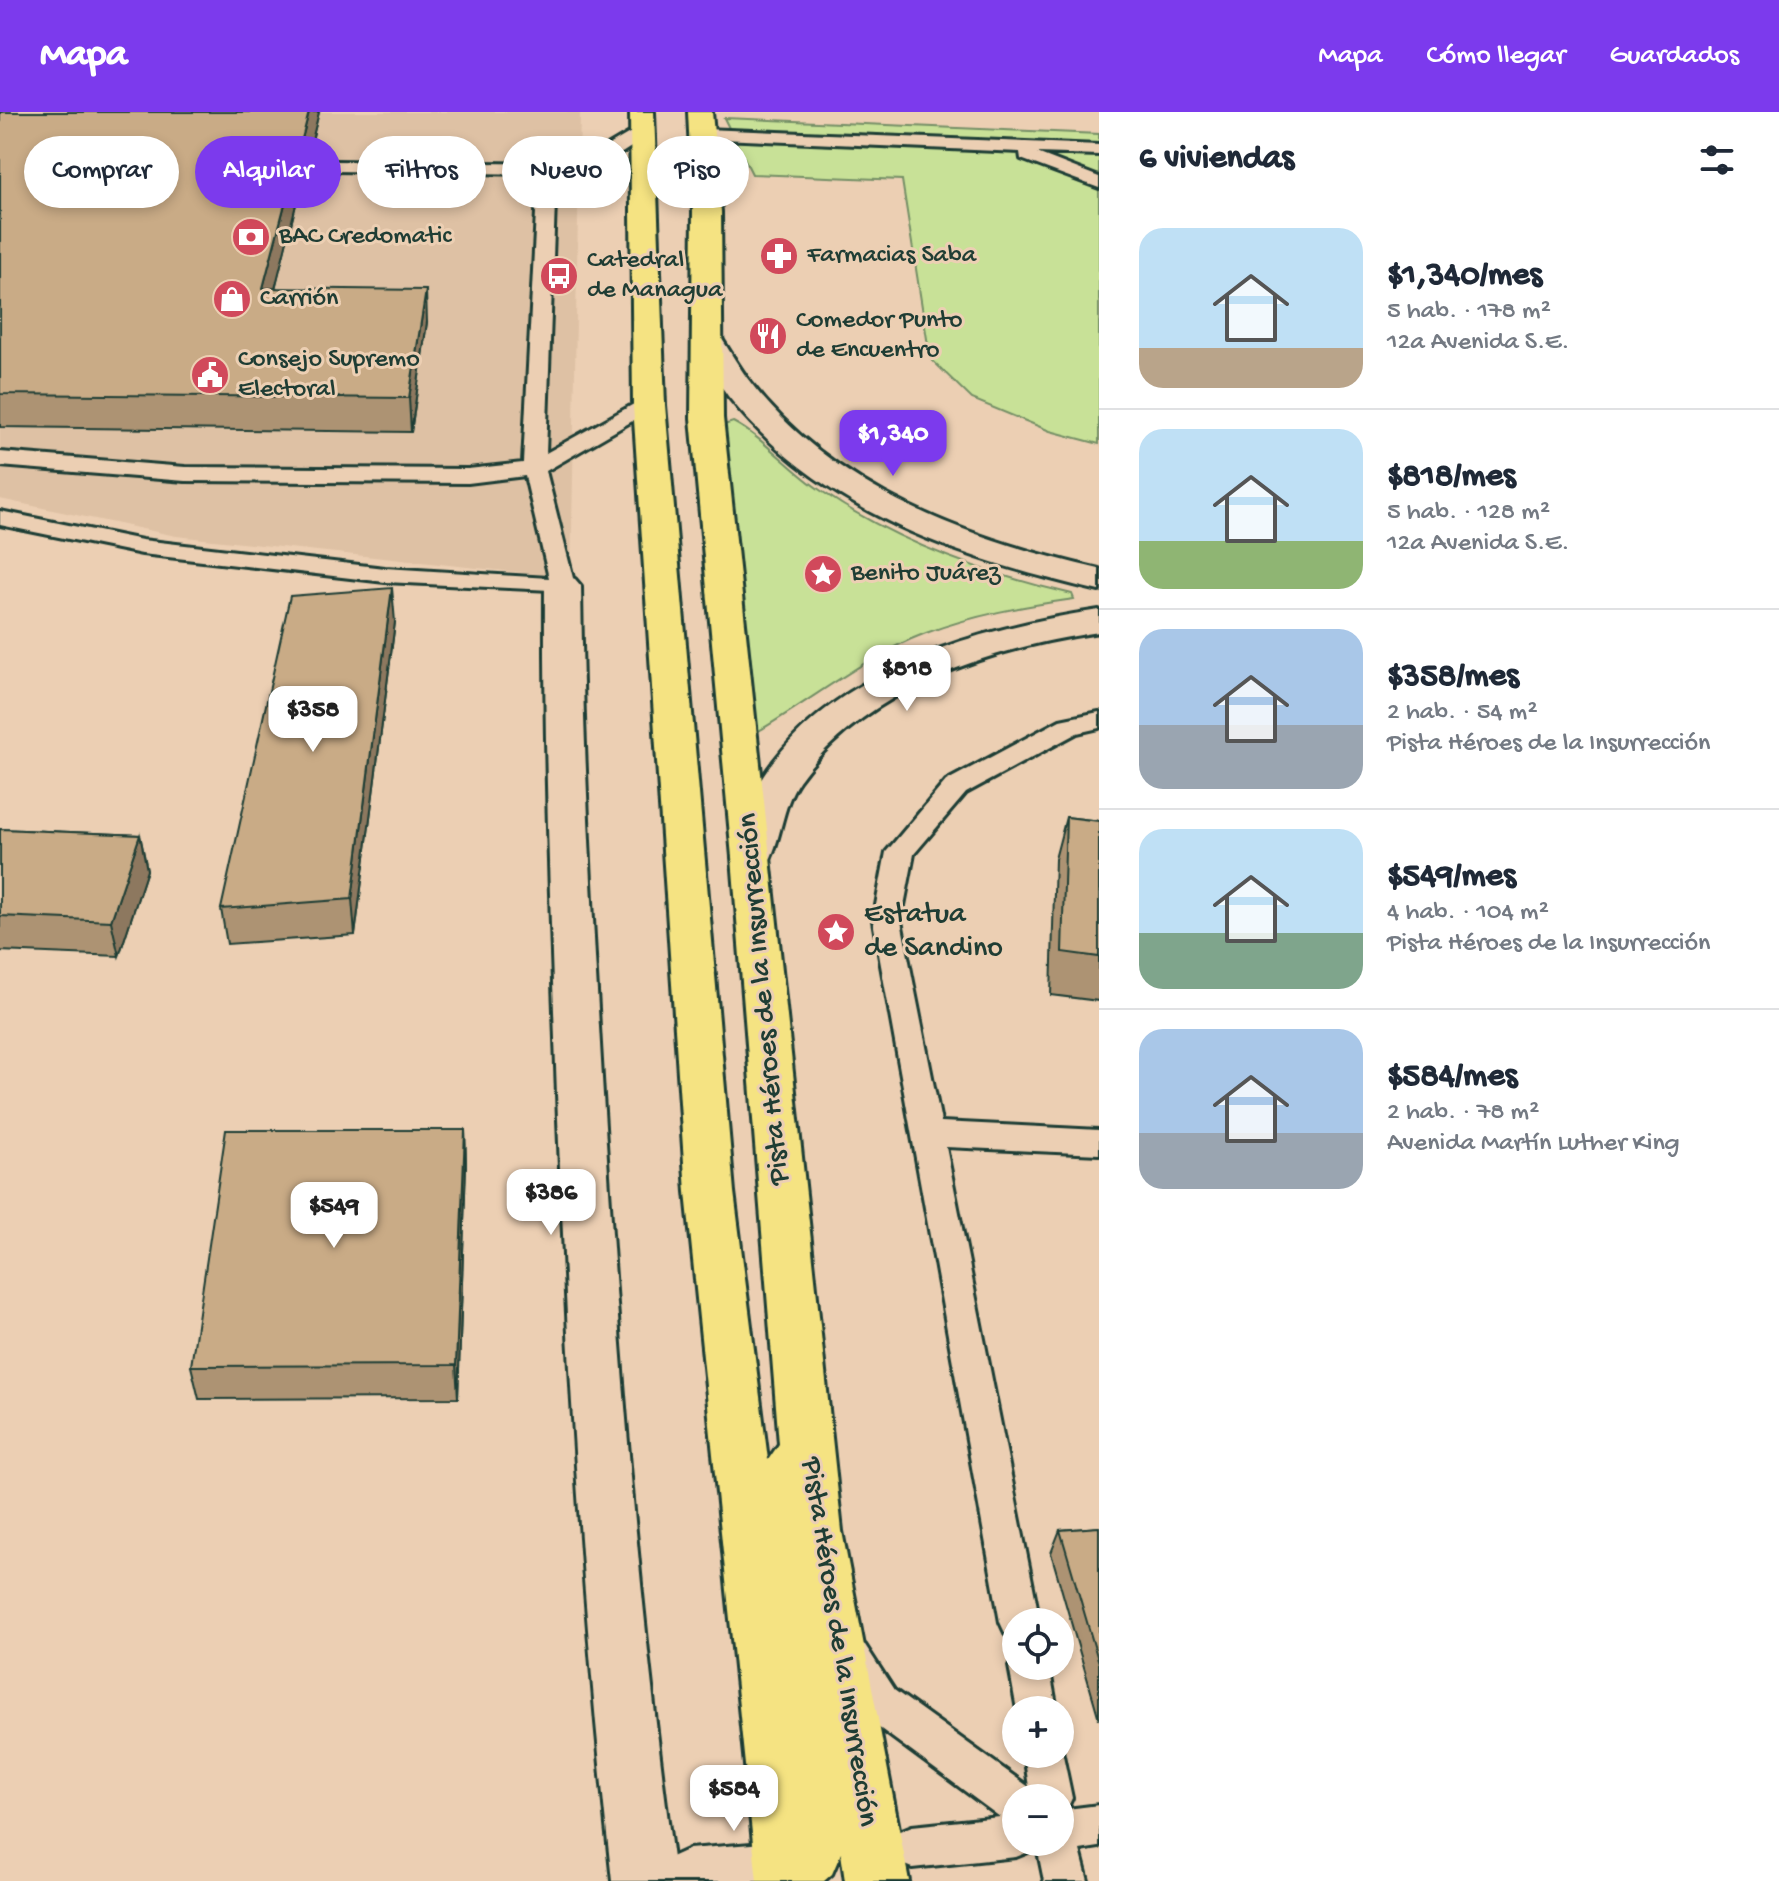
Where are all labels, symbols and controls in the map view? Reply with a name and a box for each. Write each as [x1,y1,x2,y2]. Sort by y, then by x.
text: Mapa [40,34,127,78]
text: Mapa [1318,40,1383,73]
text: Cómo llegar [1427,40,1566,73]
text: Guardados [1610,40,1739,73]
chip: Comprar [24,136,179,208]
chip: Alquilar [195,136,341,208]
chip: Filtros [357,136,486,208]
chip: Nuevo [502,136,631,208]
chip: Piso [647,136,749,208]
icon: filters [1695,138,1739,182]
text: 6 viviendas [1139,140,1294,180]
bank icon: BAC Credomatic [230,216,272,258]
place label: BAC Credomatic [278,222,452,253]
pharmacy icon: Farmacias Saba [758,235,800,277]
place label: Farmacias Saba [806,241,978,272]
place label: Catedral de Managua [587,246,724,307]
bus stop icon: Catedral de Managua [538,255,580,297]
text: $1,340/mes [1387,257,1542,297]
icon: home [1203,260,1299,356]
shop icon: Carrión [211,278,253,320]
place label: Carrión [260,284,339,315]
text: 5 hab. · 178 m² [1387,297,1551,328]
place label: Comedor Punto de Encuentro [796,306,963,367]
restaurant icon: Comedor Punto de Encuentro [747,315,789,357]
text: 12a Avenida S.E. [1387,328,1569,359]
place label: Consejo Supremo Electoral [238,345,420,406]
public building icon: Consejo Supremo Electoral [189,354,231,396]
pin: $1,340 [828,410,958,478]
text: $1,340 [858,420,928,451]
text: $818/mes [1387,458,1516,498]
icon: home [1203,461,1299,557]
text: 5 hab. · 128 m² [1387,498,1550,529]
text: 12a Avenida S.E. [1387,529,1569,560]
place icon: Benito Juárez [802,553,844,595]
place label: Benito Juárez [850,559,1002,590]
pin: $818 [860,645,954,713]
text: $818 [882,655,932,686]
text: $358/mes [1387,658,1519,698]
icon: home [1203,661,1299,757]
pin: $358 [266,686,360,754]
text: $358 [286,696,340,727]
text: 2 hab. · 54 m² [1387,698,1538,729]
text: Pista Héroes de la Insurrección [1387,729,1710,760]
street label: Pista Héroes de la Insurrección [731,812,799,1187]
text: $549/mes [1387,858,1516,898]
icon: home [1203,861,1299,957]
place label: Estatua de Sandino [864,898,1003,967]
text: 4 hab. · 104 m² [1387,898,1549,929]
place icon: Estatua de Sandino [815,911,857,953]
text: Pista Héroes de la Insurrección [1387,929,1710,960]
text: $584/mes [1387,1058,1517,1098]
icon: home [1203,1061,1299,1157]
text: 2 hab. · 78 m² [1387,1098,1539,1129]
text: Avenida Martín Luther King [1387,1129,1680,1160]
pin: $386 [504,1169,598,1237]
text: $386 [525,1179,577,1210]
pin: $549 [287,1182,381,1250]
text: $549 [309,1192,359,1223]
street label: Pista Héroes de la Insurrección [791,1454,884,1829]
map controls [1002,1608,1074,1856]
button: locate [1002,1608,1074,1680]
button: + [1002,1696,1074,1768]
pin: $584 [687,1765,781,1833]
text: $584 [708,1775,760,1806]
button: − [1002,1784,1074,1856]

